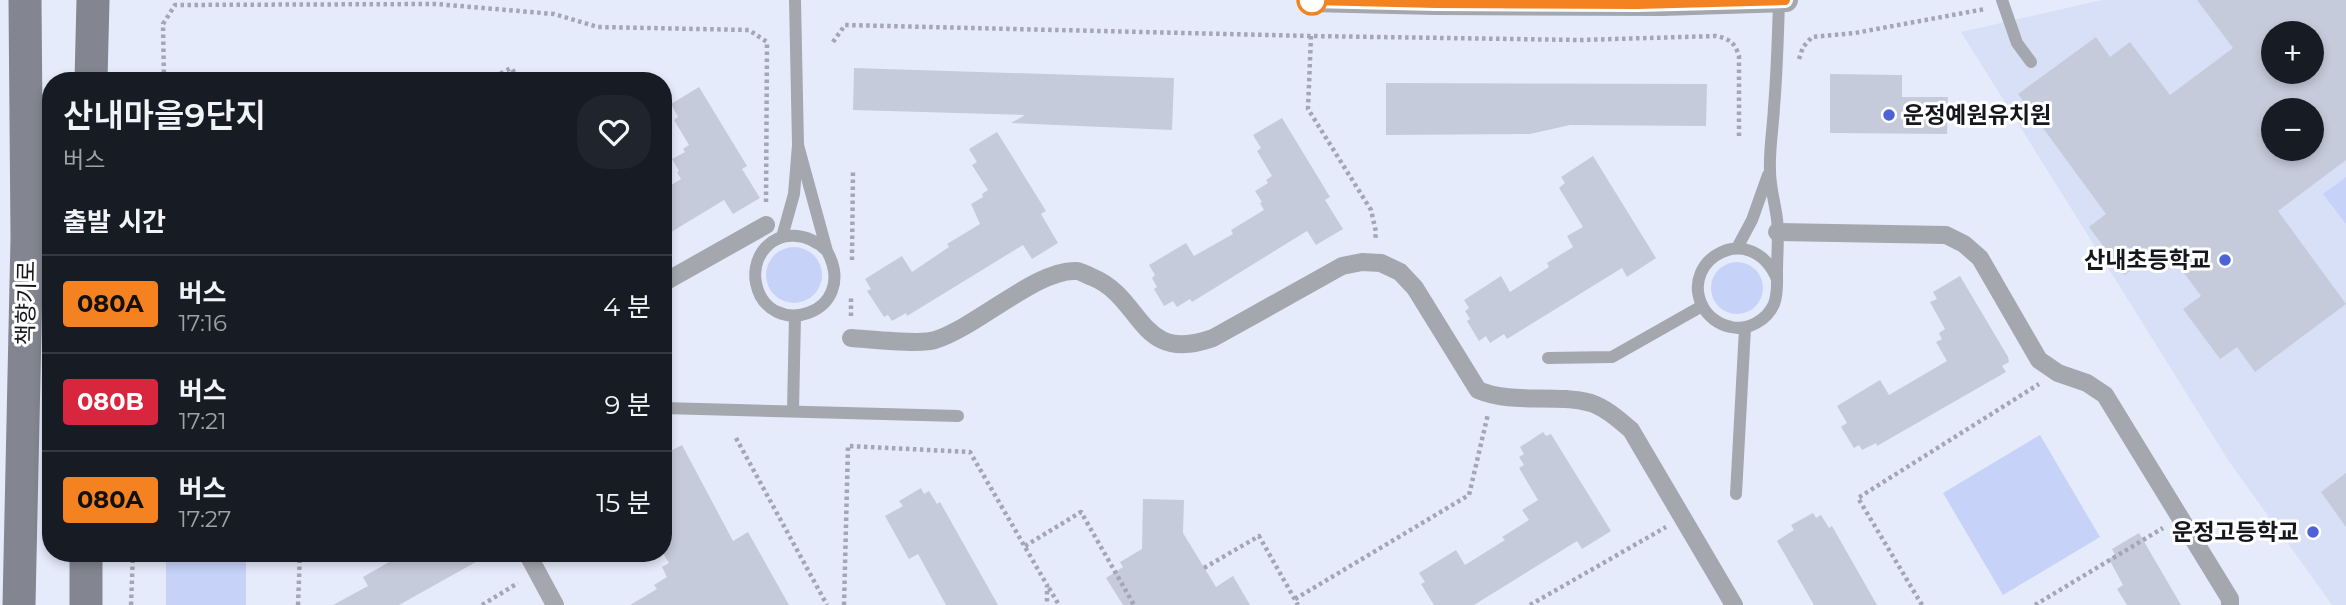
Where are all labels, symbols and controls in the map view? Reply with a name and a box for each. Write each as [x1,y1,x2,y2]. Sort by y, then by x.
unlabelled marker [1297,0,1327,15]
map controls [2261,21,2324,161]
button: + [2261,21,2324,84]
text: 산내마을9단지 [63,95,266,135]
button: heart [577,95,651,169]
button: − [2261,98,2324,161]
place label: 운정예원유치원 [1903,101,2051,129]
marker: 운정예원유치원 [1881,107,1897,123]
text: 버스 [63,146,105,174]
text: 출발 시간 [63,206,166,238]
place label: 산내초등학교 [2084,246,2211,274]
marker: 산내초등학교 [2217,252,2233,268]
street label: 책향기로 [11,260,41,346]
text: 버스 [179,277,226,309]
text: 080A [77,289,144,318]
text: 4 분 [603,291,651,323]
text: 17:16 [179,309,227,337]
text: 버스 [179,375,227,407]
text: 080B [77,387,144,416]
text: 9 분 [604,389,651,421]
text: 17:21 [179,407,226,435]
text: 버스 [179,473,226,505]
text: 080A [77,485,144,514]
text: 15 분 [596,487,651,519]
text: 17:27 [179,505,231,533]
place label: 운정고등학교 [2172,518,2299,546]
marker: 운정고등학교 [2305,524,2321,540]

